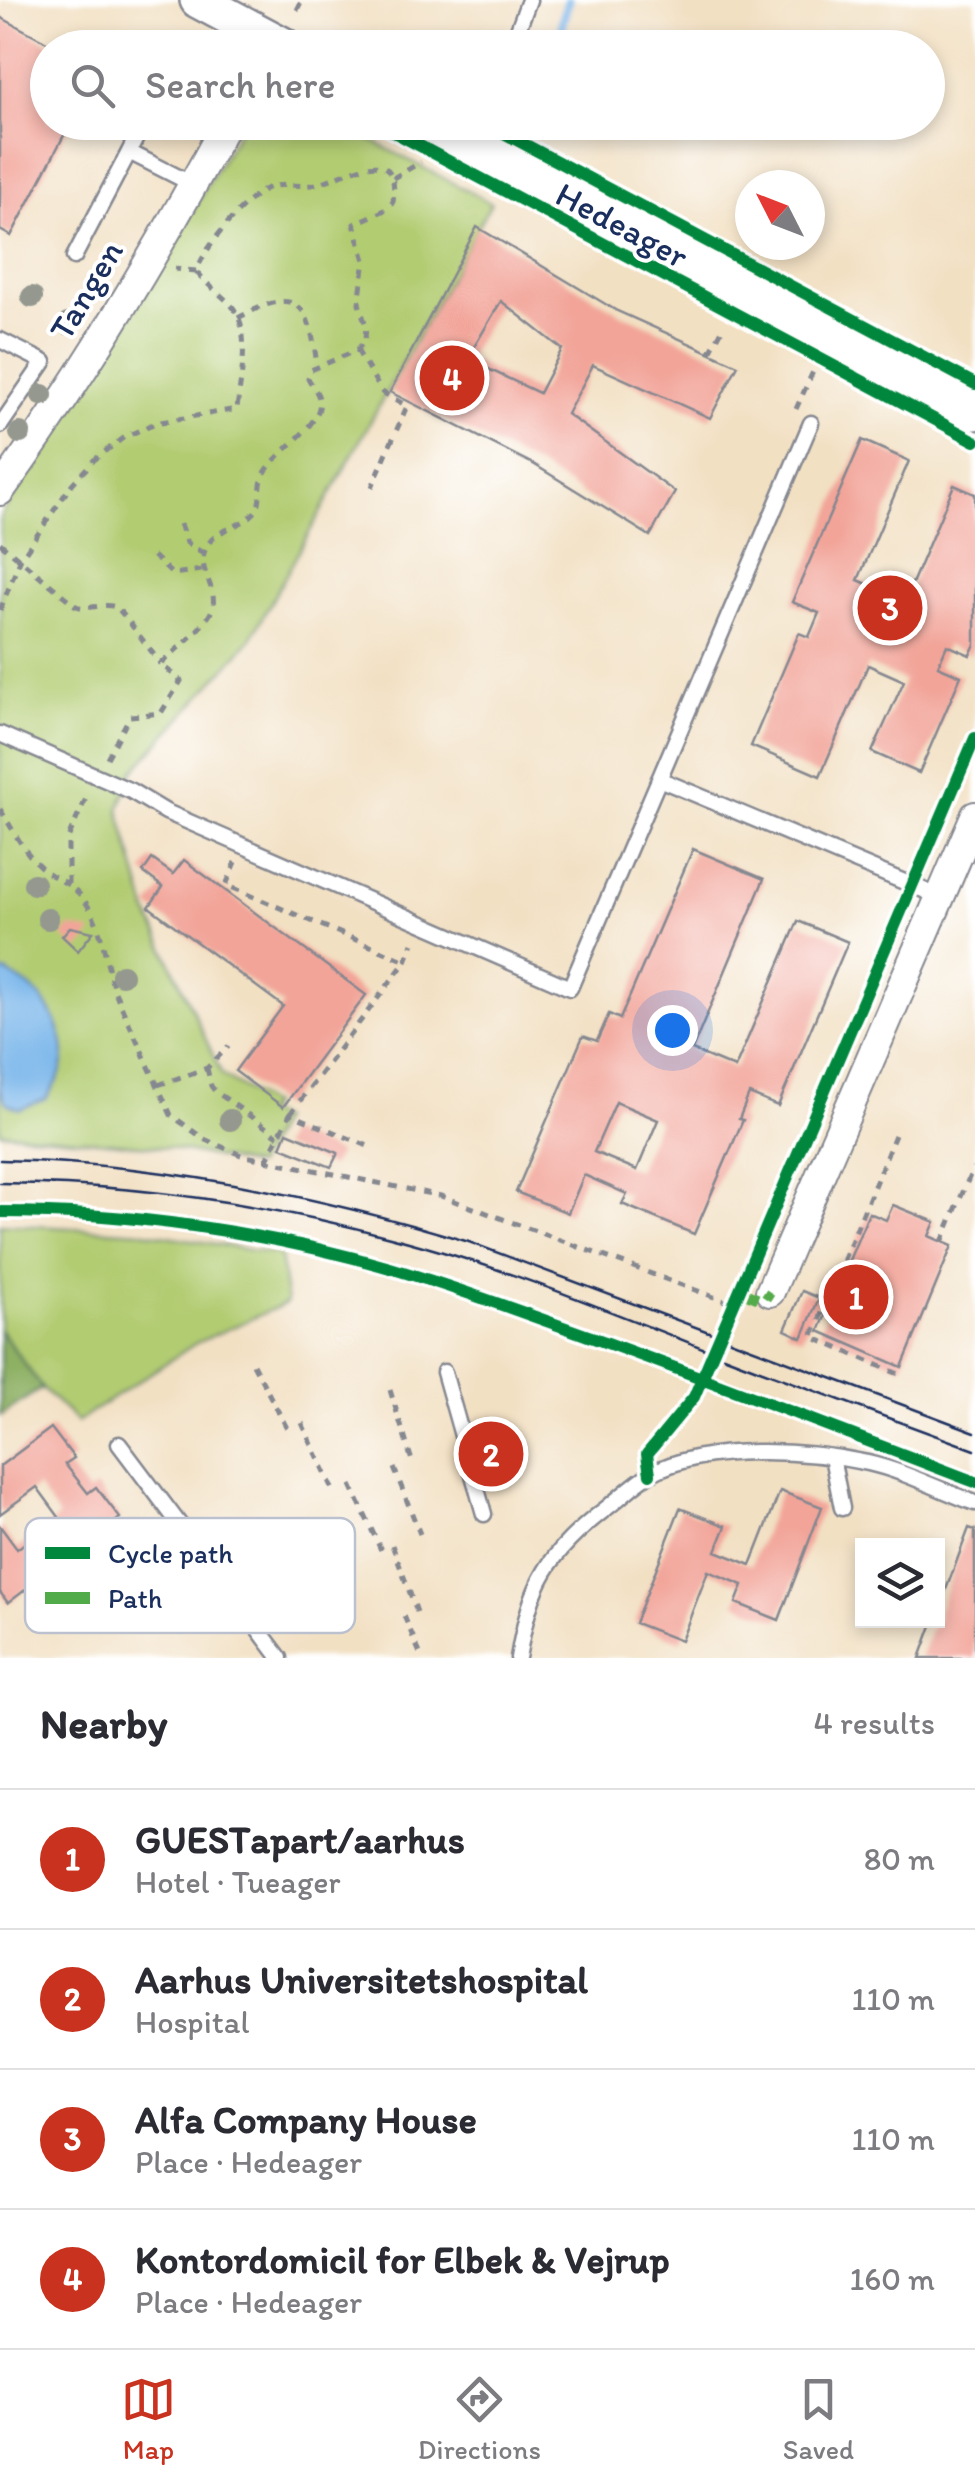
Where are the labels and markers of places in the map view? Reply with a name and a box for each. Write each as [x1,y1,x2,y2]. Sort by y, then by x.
pin: 4 [420,340,484,416]
pin: 3 [858,570,922,646]
pin: 1 [824,1260,888,1334]
pin: 2 [458,1416,524,1492]

